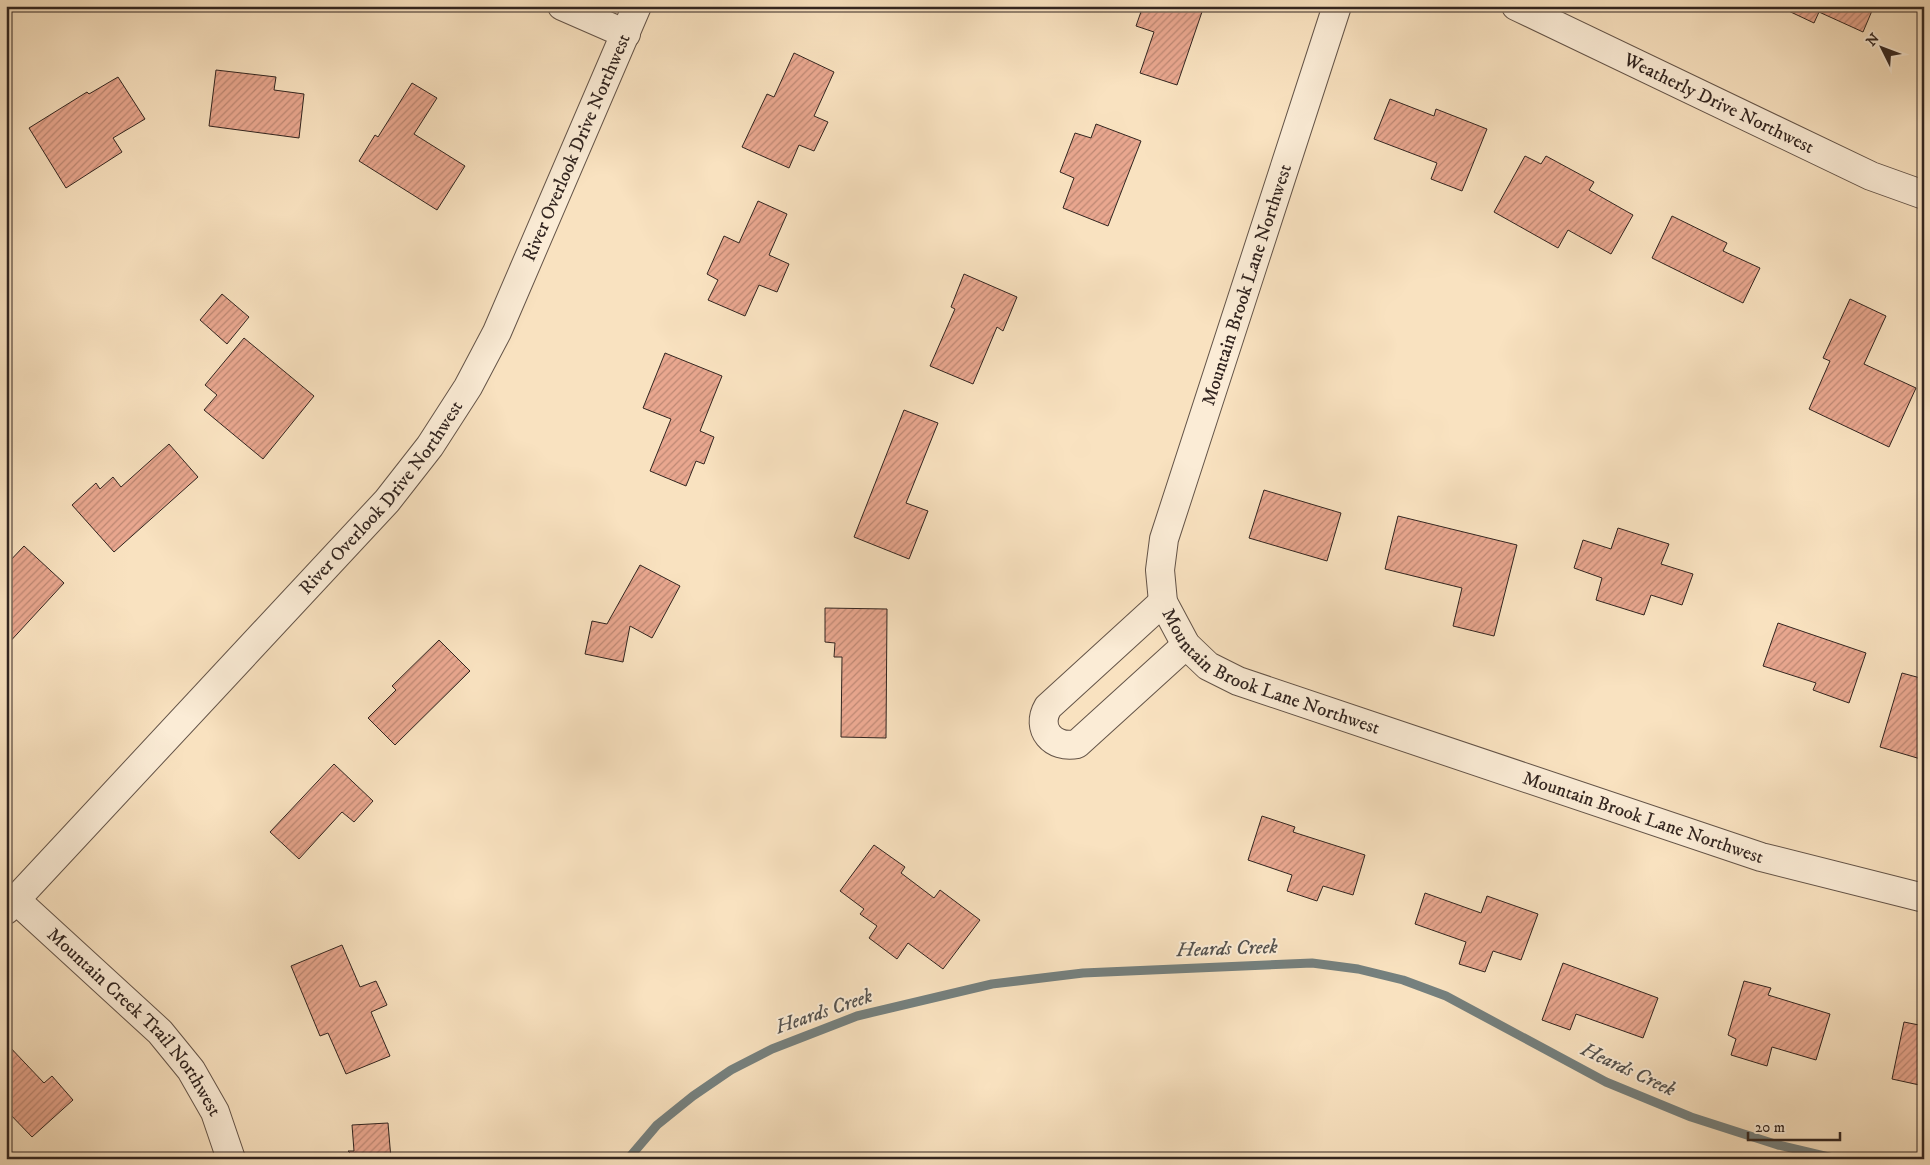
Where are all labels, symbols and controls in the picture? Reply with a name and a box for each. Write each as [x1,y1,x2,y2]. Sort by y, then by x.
north arrow [1858,22,1908,72]
text: N [1863,29,1884,50]
street label: River Overlook Drive Northwest [517,30,635,265]
street label: Weatherly Drive Northwest [1619,47,1818,159]
street label: Mountain Brook Lane Northwest [1197,161,1297,409]
street label: River Overlook Drive Northwest [294,396,468,599]
street label: Mountain Brook Lane Northwest [1157,604,1383,739]
street label: Mountain Brook Lane Northwest [1520,766,1767,869]
street label: Mountain Creek Trail Northwest [42,923,226,1120]
water label: Heards Creek [1175,935,1279,963]
water label: Heards Creek [771,983,877,1041]
water label: Heards Creek [1576,1037,1680,1103]
scale bar [1748,1110,1840,1142]
text: 20 m [1755,1118,1785,1137]

